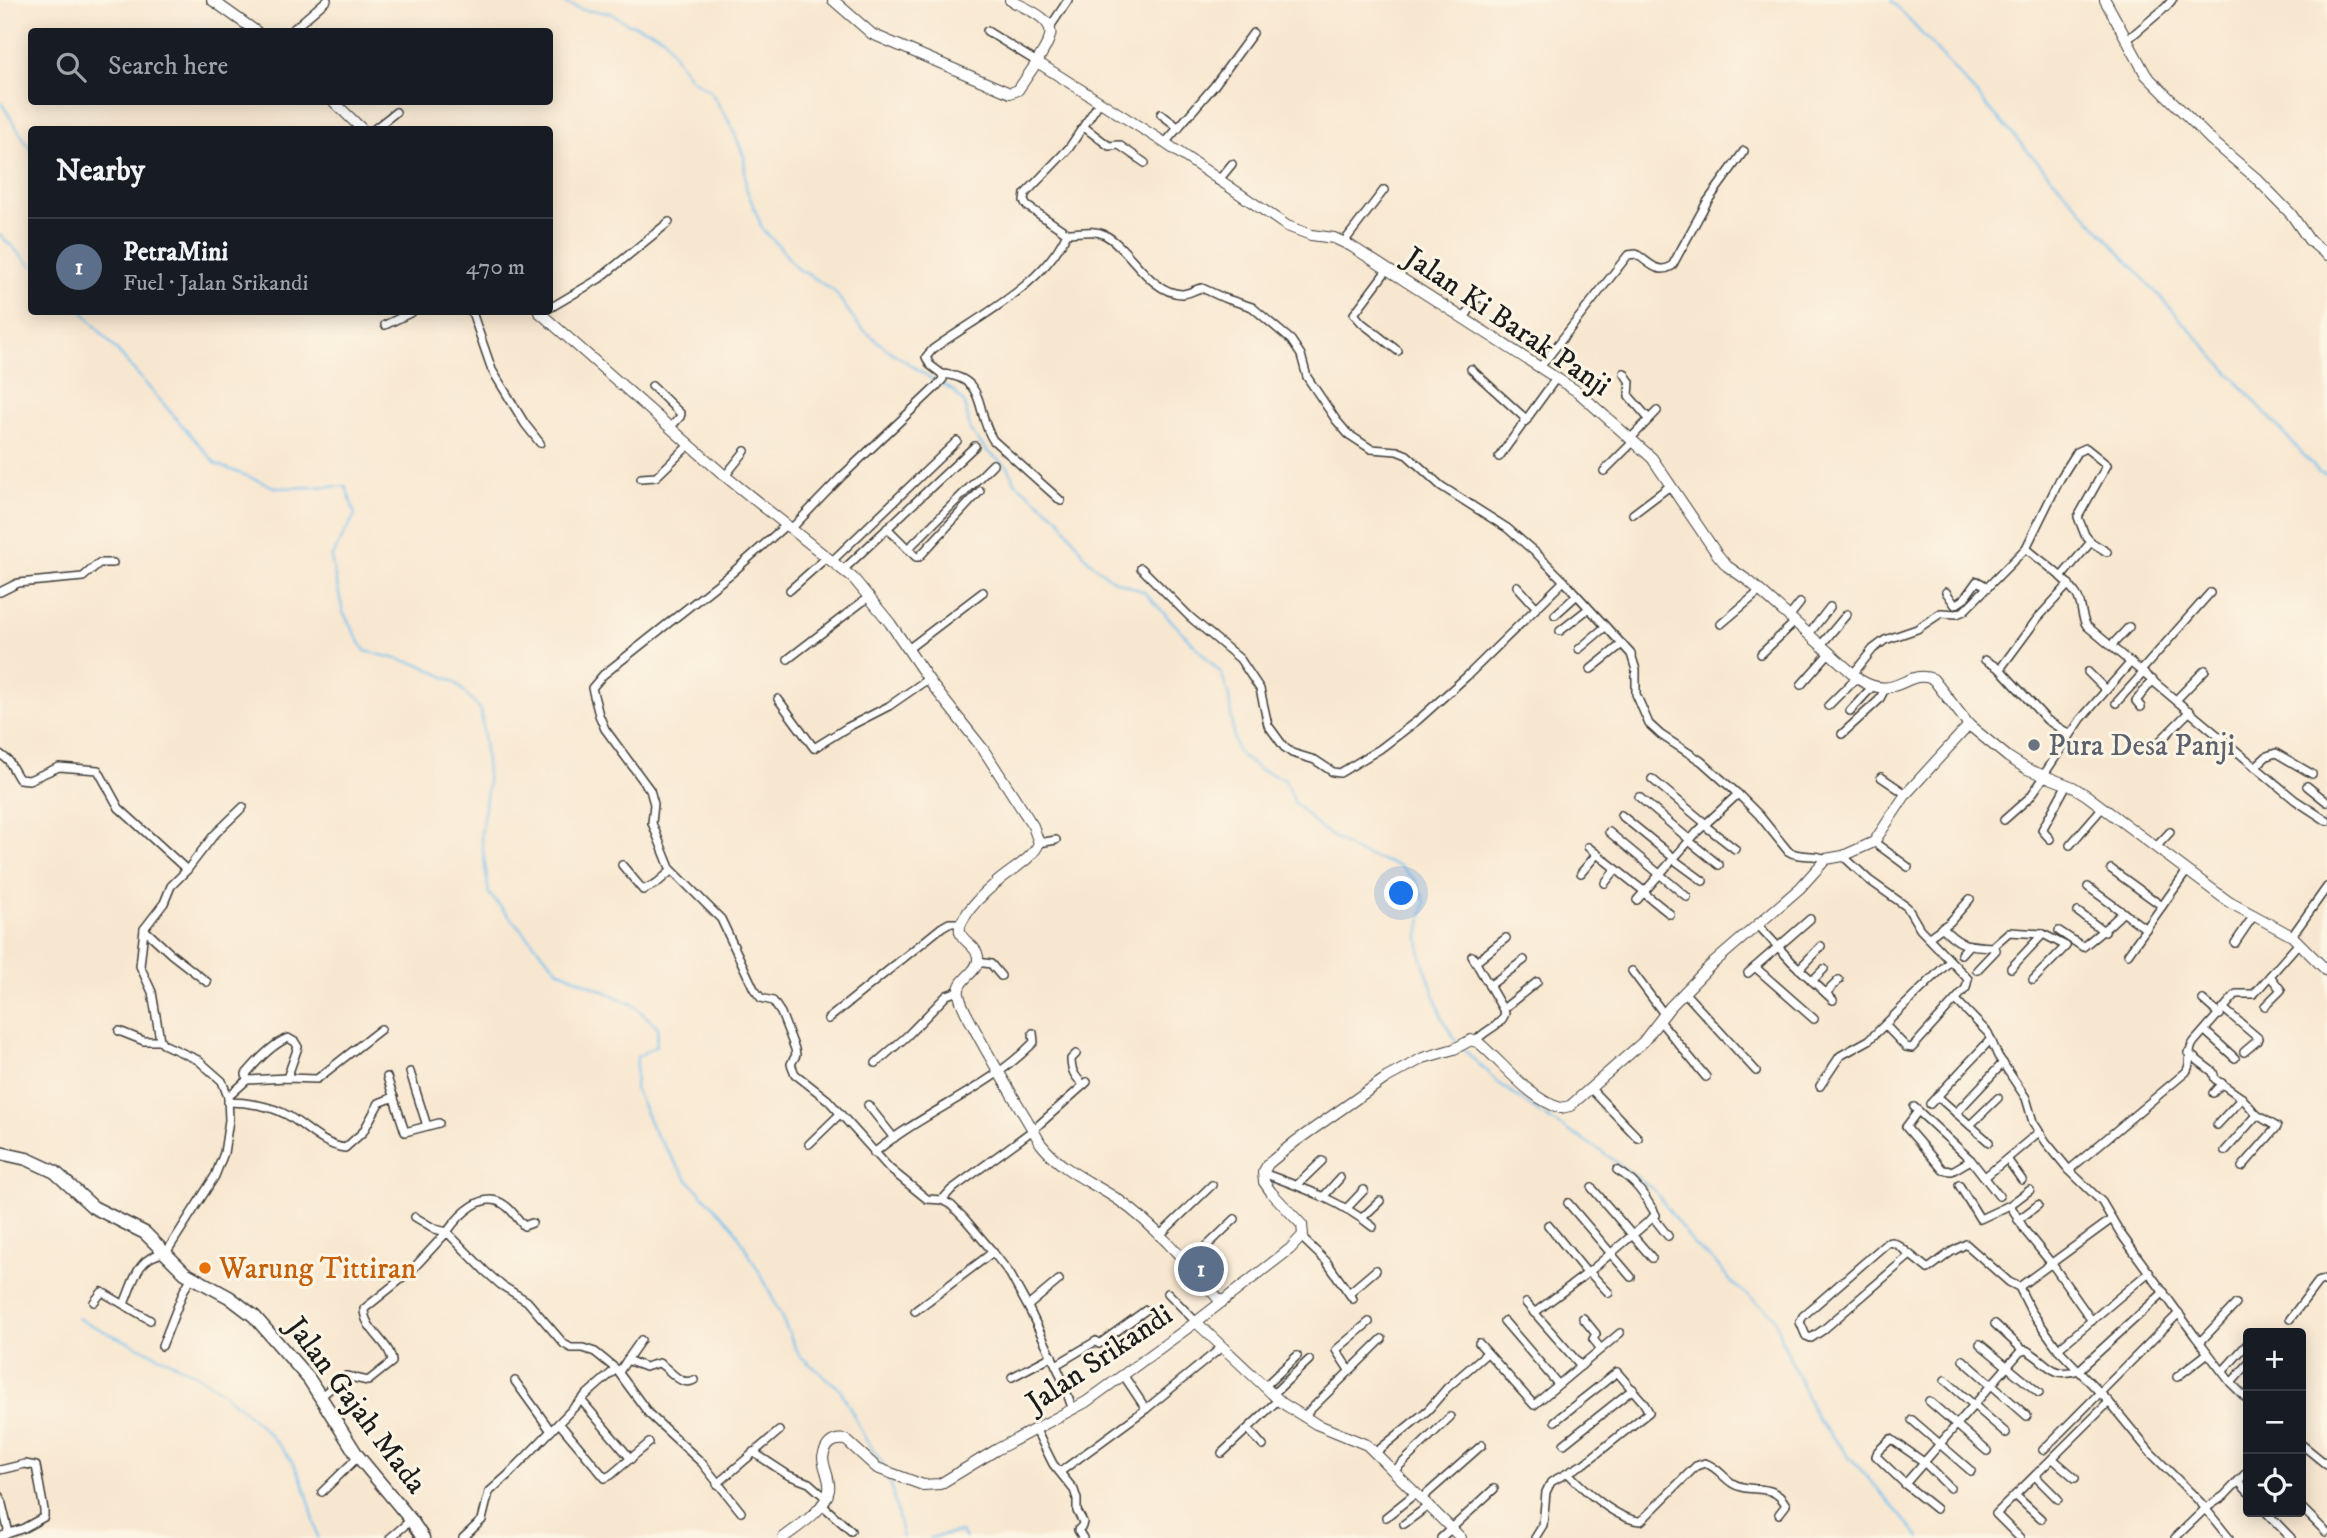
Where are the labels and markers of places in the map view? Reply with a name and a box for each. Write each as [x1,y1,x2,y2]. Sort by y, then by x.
place label: Pura Desa Panji [2048,728,2235,765]
marker: Pura Desa Panji [2026,737,2042,753]
pin: 1 [1178,1243,1224,1295]
place label: Warung Tittiran [218,1251,417,1288]
marker: Warung Tittiran [197,1260,213,1276]

